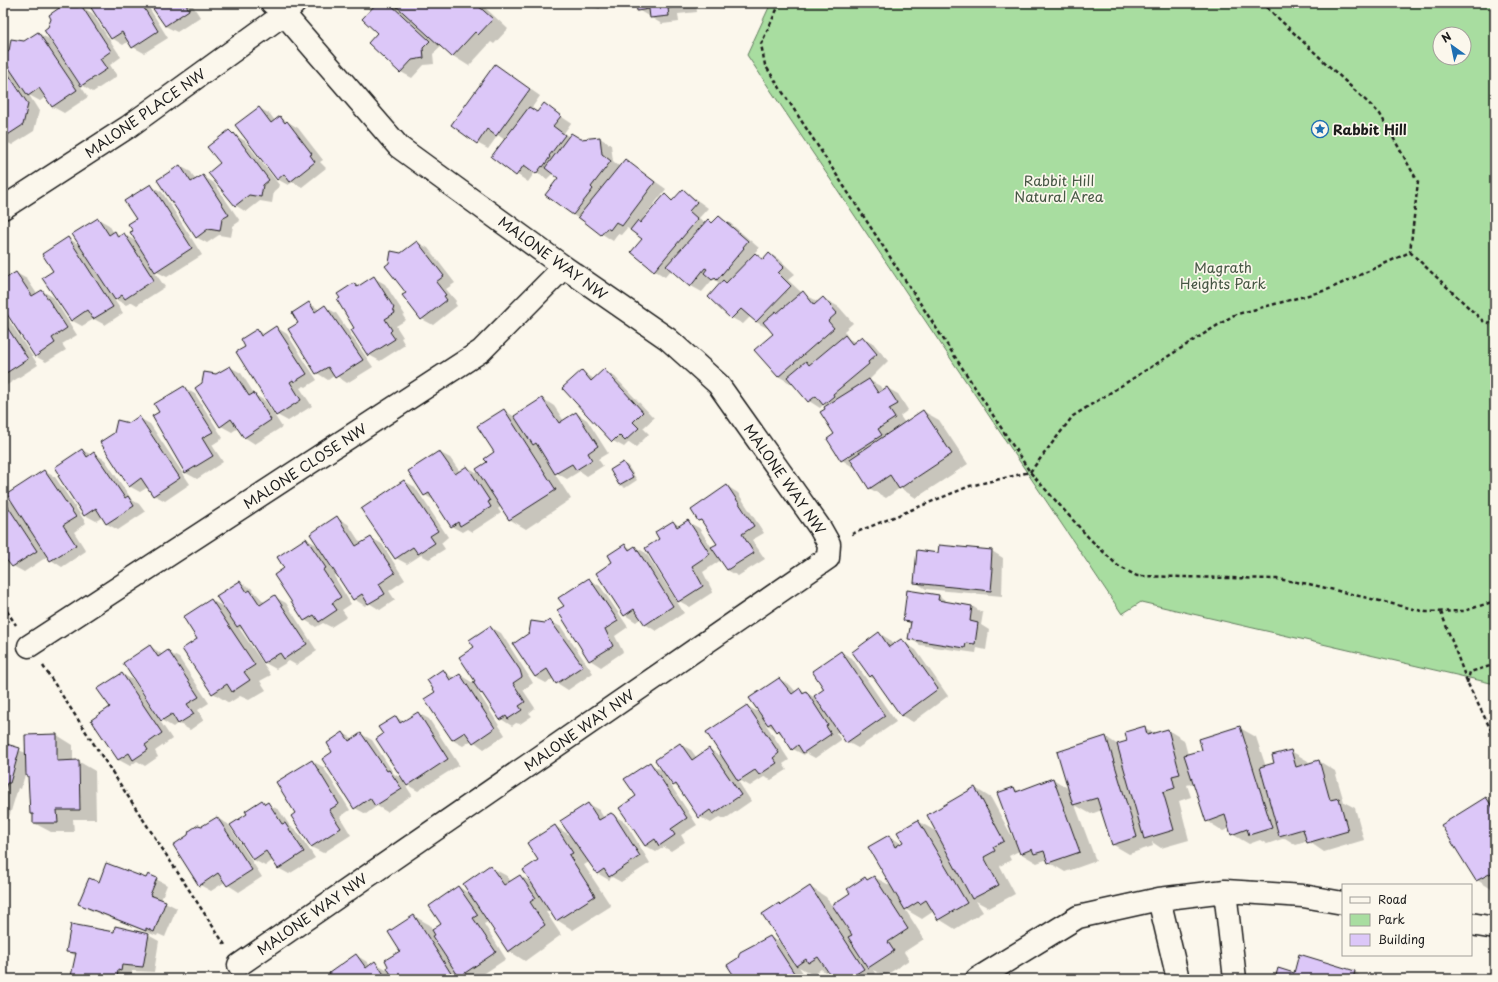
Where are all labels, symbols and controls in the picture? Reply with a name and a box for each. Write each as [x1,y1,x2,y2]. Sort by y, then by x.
north arrow [1432,26,1472,66]
text: N [1438,28,1455,47]
street label: MALONE PLACE NW [80,63,210,163]
place icon: Rabbit Hill [1310,119,1330,139]
place label: Rabbit Hill [1333,119,1407,140]
park label: Rabbit Hill Natural Area [1014,170,1104,207]
street label: MALONE WAY NW [494,211,612,305]
park label: Magrath Heights Park [1180,257,1267,294]
street label: MALONE CLOSE NW [239,418,371,514]
street label: MALONE WAY NW [739,420,831,538]
street label: MALONE WAY NW [520,684,638,776]
street label: MALONE WAY NW [253,868,371,960]
legend [1342,884,1472,956]
text: Road [1378,890,1407,908]
text: Park [1378,910,1405,928]
text: Building [1378,930,1425,948]

